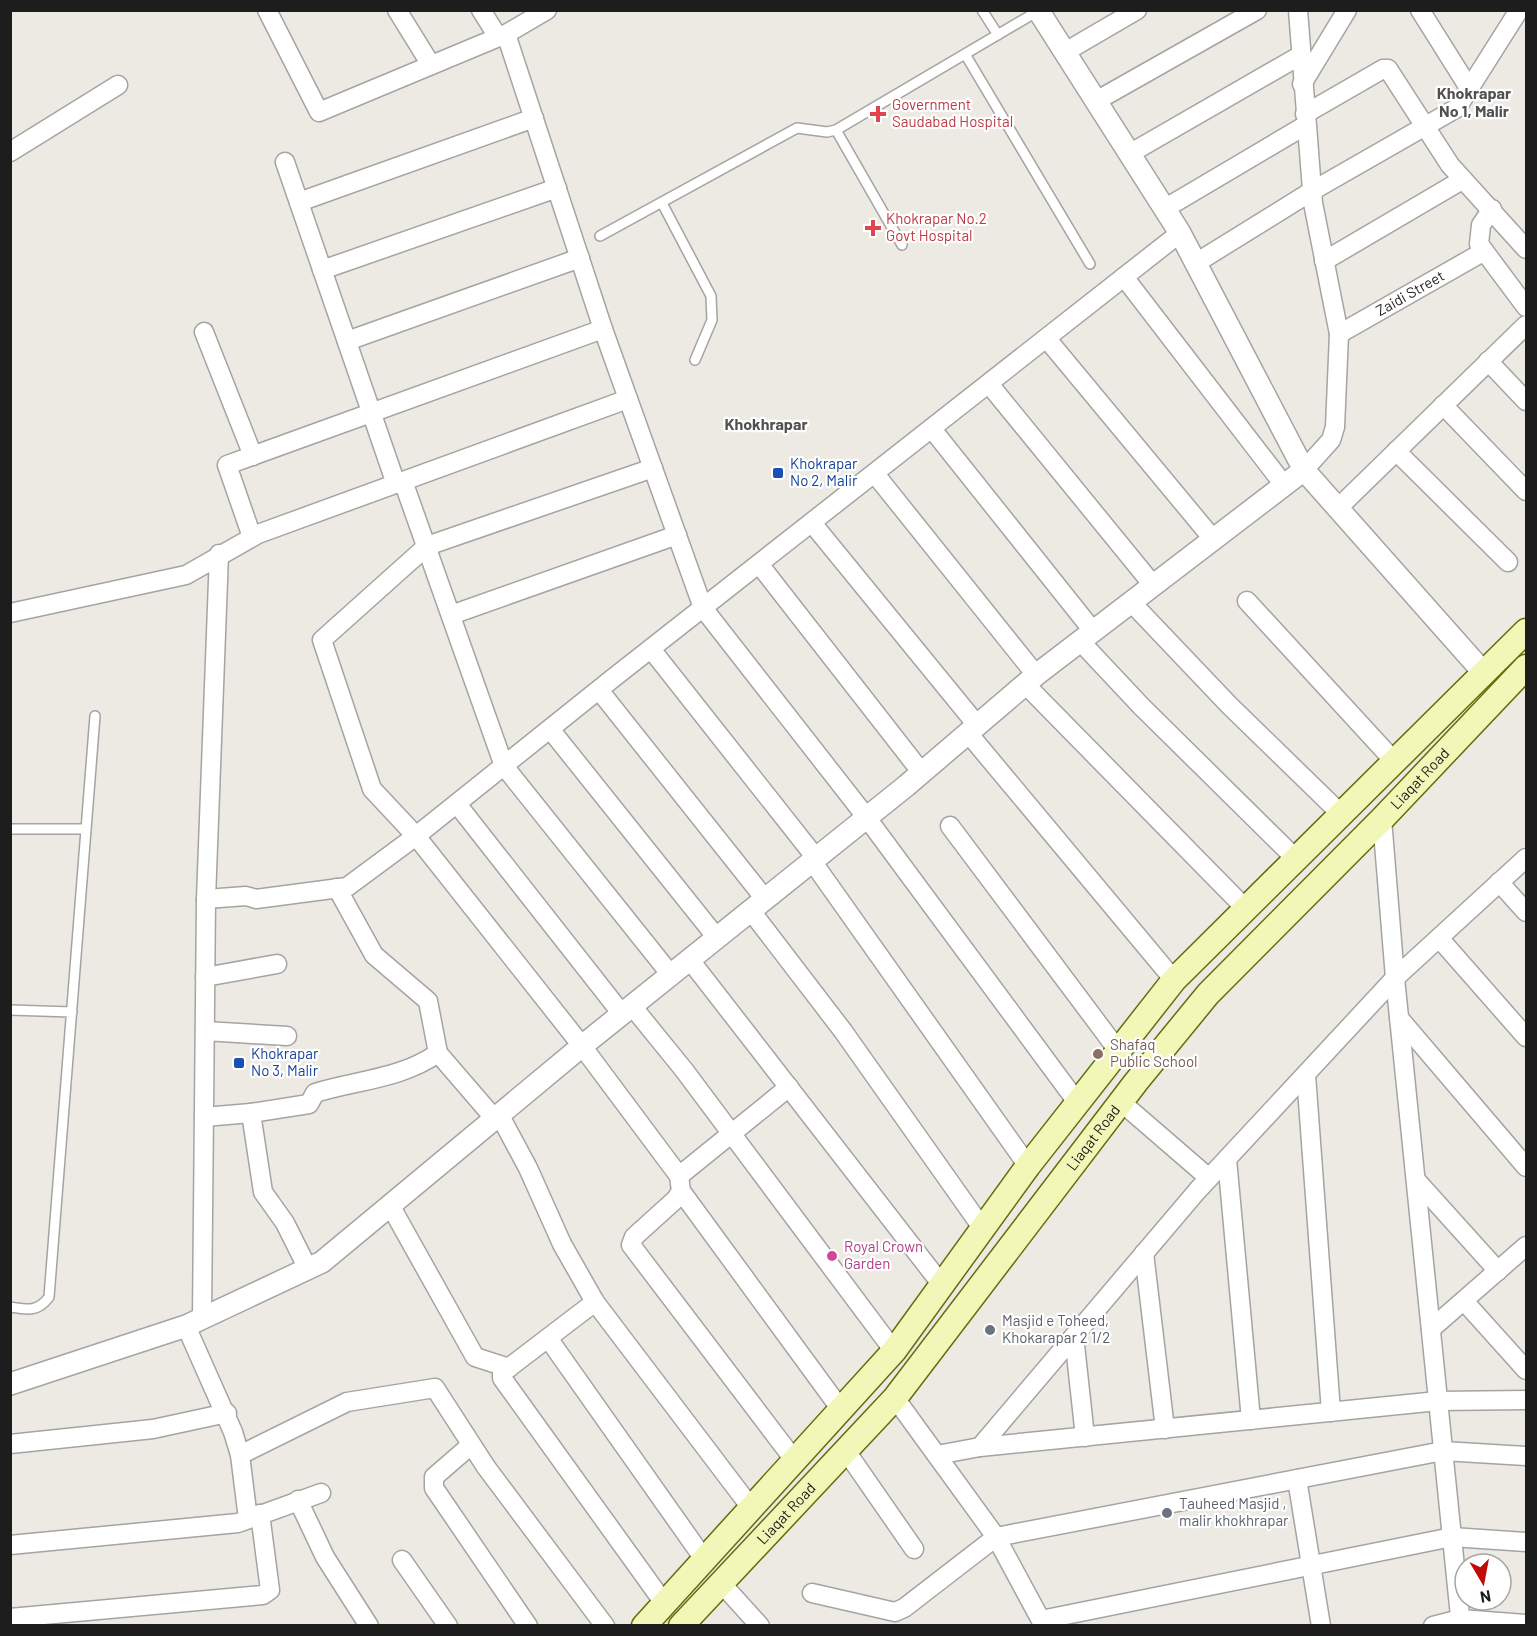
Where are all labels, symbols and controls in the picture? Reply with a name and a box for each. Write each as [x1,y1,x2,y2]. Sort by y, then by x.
district label: Khokrapar No 1, Malir [1437,83,1511,120]
place label: Government Saudabad Hospital [892,95,1013,130]
marker: Government Saudabad Hospital [869,105,887,123]
place label: Khokrapar No.2 Govt Hospital [886,209,987,244]
marker: Khokrapar No.2 Govt Hospital [864,219,882,237]
street label: Zaidi Street [1372,266,1447,319]
district label: Khokhrapar [724,414,808,433]
place label: Khokrapar No 2, Malir [790,454,858,489]
marker: Khokrapar No 2, Malir [771,466,785,480]
street label: Liaqat Road [1386,744,1453,812]
place label: Shafaq Public School [1110,1035,1198,1070]
place label: Khokrapar No 3, Malir [251,1044,319,1079]
marker: Shafaq Public School [1091,1047,1105,1061]
marker: Khokrapar No 3, Malir [232,1056,246,1070]
street label: Liaqat Road [1062,1101,1123,1173]
place label: Royal Crown Garden [844,1237,923,1272]
marker: Royal Crown Garden [825,1249,839,1263]
place label: Masjid e Toheed, Khokarapar 2 1/2 [1002,1311,1110,1346]
marker: Masjid e Toheed, Khokarapar 2 1/2 [983,1323,997,1337]
street label: Liaqat Road [753,1479,819,1547]
place label: Tauheed Masjid , malir khokhrapar [1179,1494,1289,1529]
marker: Tauheed Masjid , malir khokhrapar [1160,1506,1174,1520]
north arrow [1453,1552,1513,1612]
text: N [1479,1587,1493,1608]

